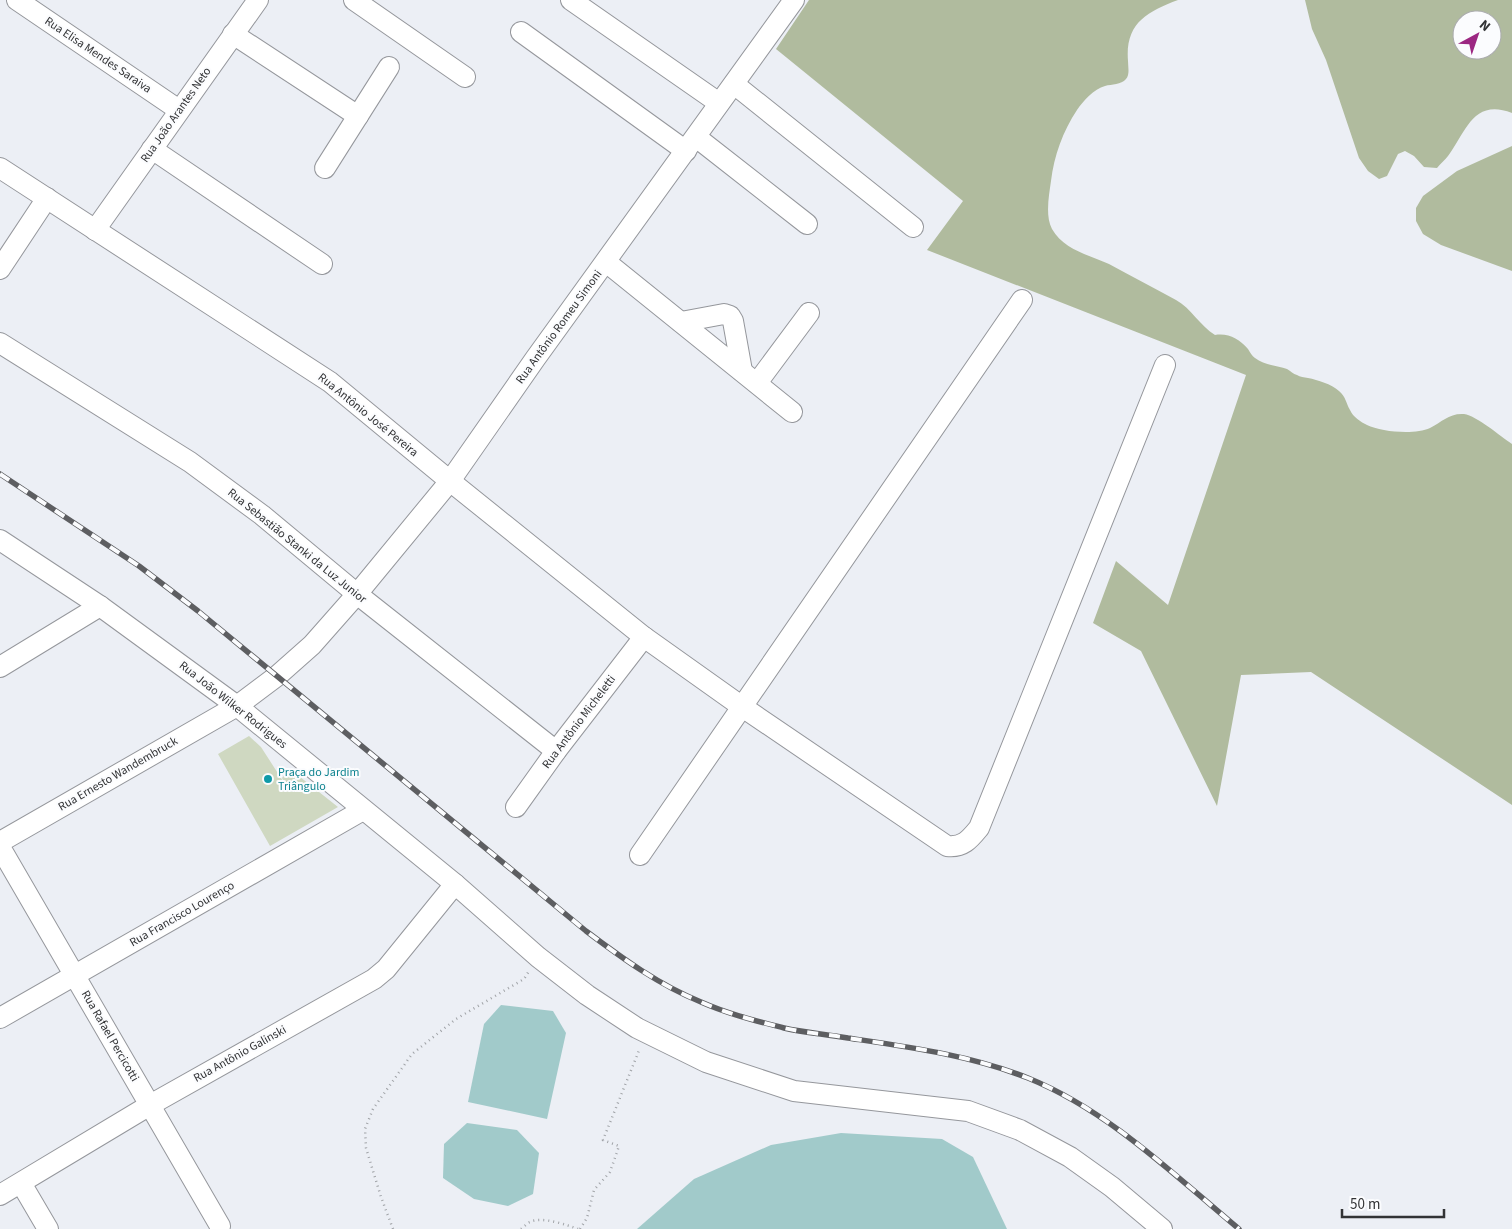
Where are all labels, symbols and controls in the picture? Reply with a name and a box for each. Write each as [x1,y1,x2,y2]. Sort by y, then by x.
north arrow [1452,10,1502,60]
street label: Rua Elisa Mendes Saraiva [41,13,155,97]
text: N [1475,15,1495,36]
street label: Rua João Arantes Neto [137,64,215,166]
street label: Rua Antônio Romeu Simoni [512,267,606,387]
street label: Rua Antônio José Pereira [314,369,422,461]
street label: Rua Sebastião Stanki da Luz Junior [224,484,371,608]
street label: Rua João Wilker Rodrigues [175,657,291,753]
street label: Rua Antônio Micheletti [538,672,620,772]
street label: Rua Ernesto Wandembruck [55,733,181,815]
place label: Praça do Jardim Triângulo [278,764,360,795]
marker: Praça do Jardim Triângulo [262,773,274,785]
street label: Rua Francisco Lourenço [126,877,238,951]
street label: Rua Rafael Percicotti [77,987,143,1085]
street label: Rua Antônio Galinski [191,1021,289,1087]
scale bar [1342,1186,1444,1218]
text: 50 m [1350,1194,1380,1215]

